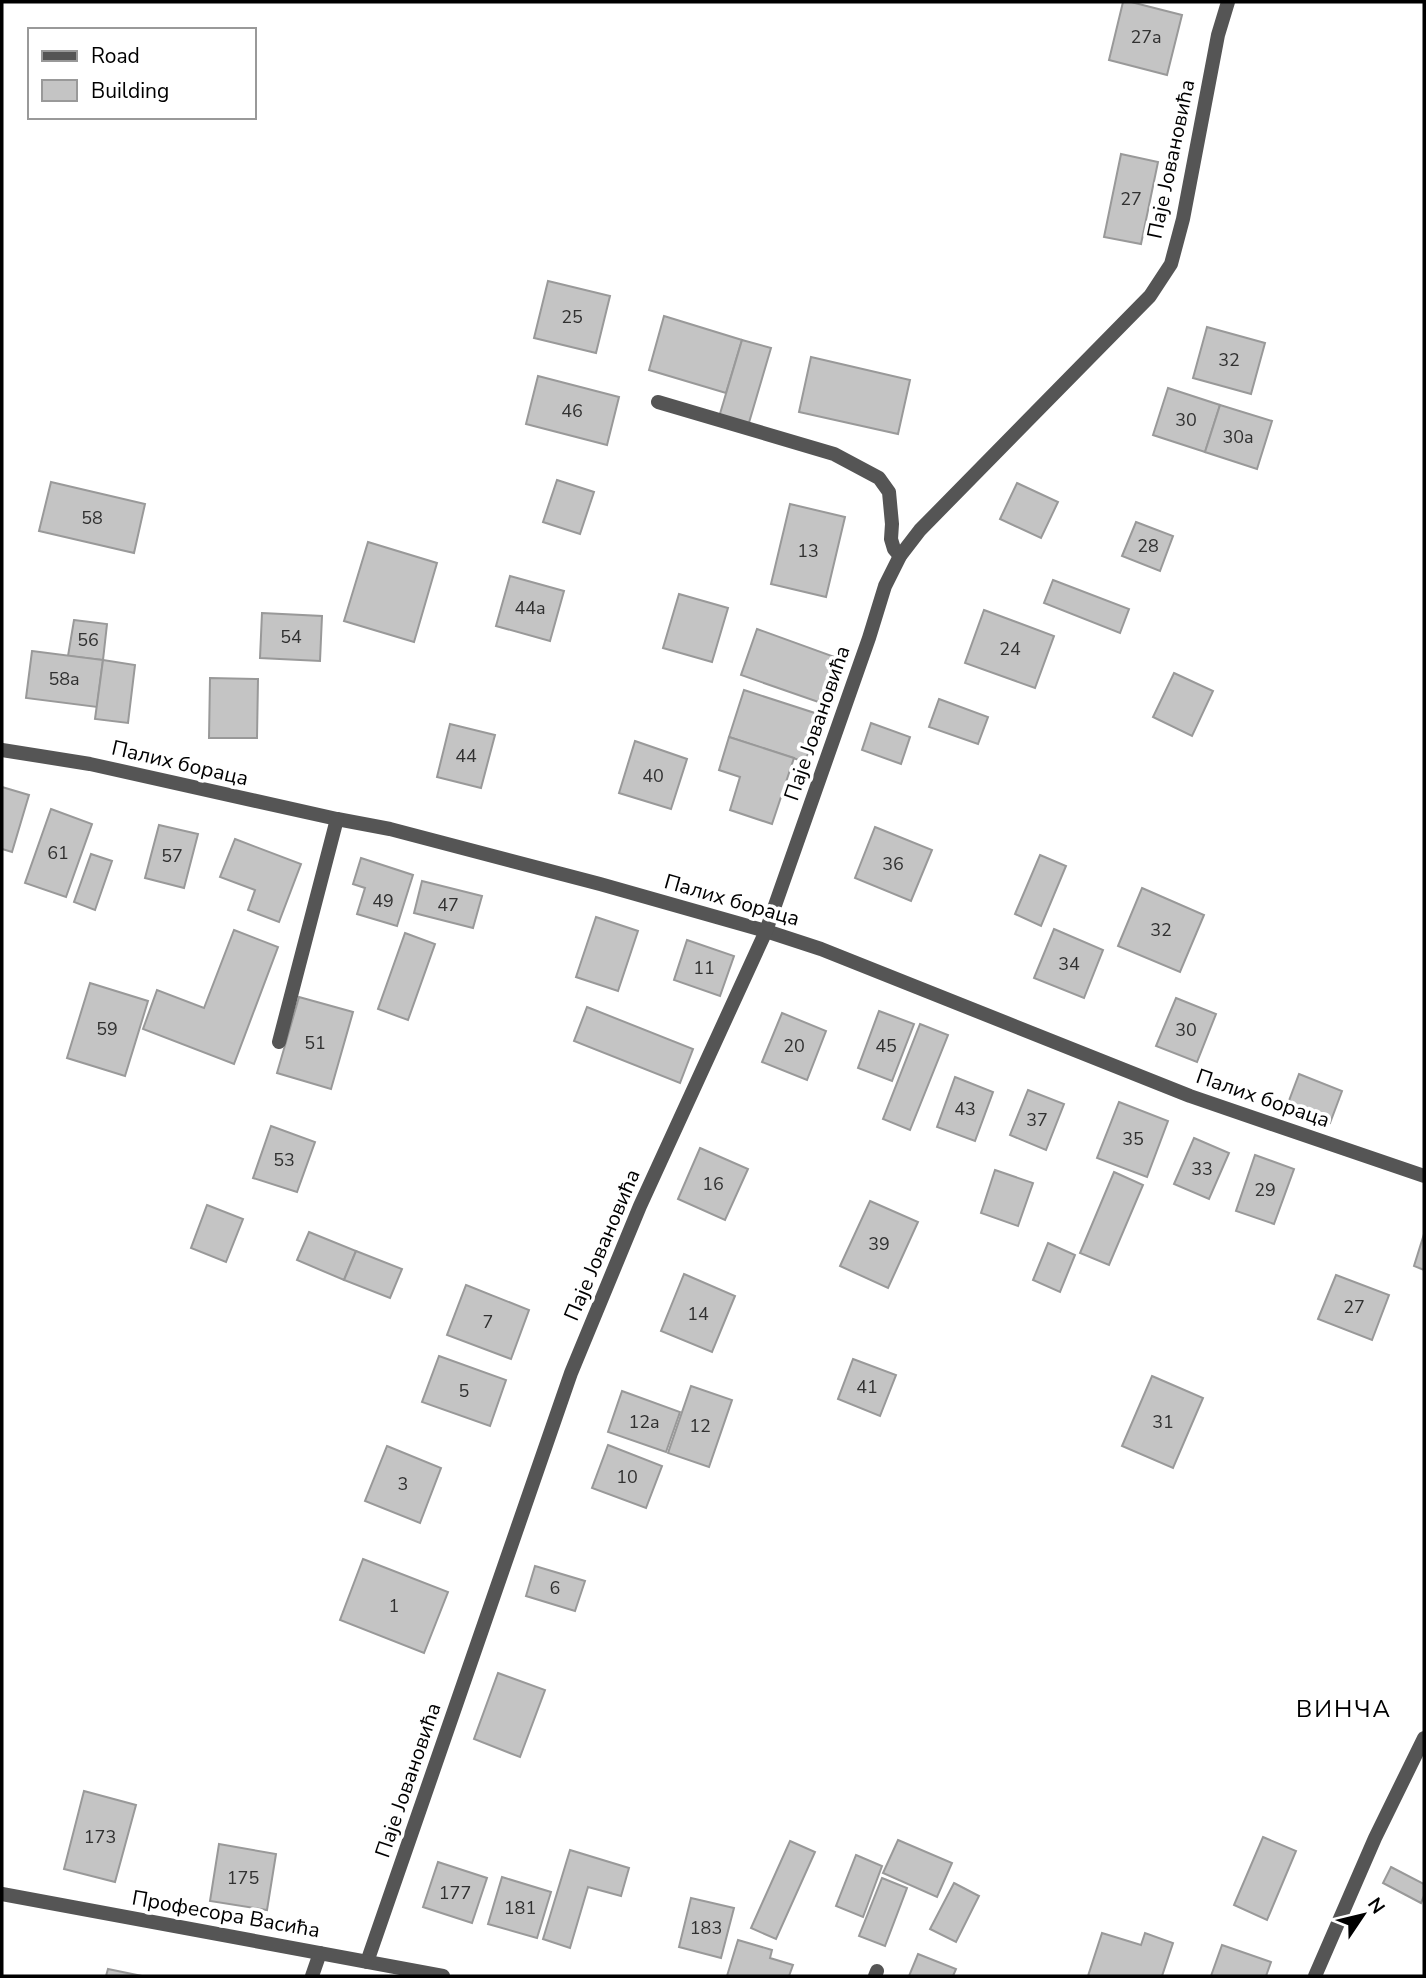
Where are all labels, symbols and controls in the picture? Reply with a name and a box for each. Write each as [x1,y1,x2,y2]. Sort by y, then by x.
house number: 27a [1130,25,1162,49]
legend [28,28,256,119]
text: Road [91,42,140,70]
text: Building [91,77,169,105]
street label: Паје Јовановића [1140,77,1202,241]
house number: 27 [1120,187,1142,211]
house number: 25 [561,305,583,329]
house number: 32 [1218,348,1240,372]
house number: 46 [561,399,583,423]
house number: 30 [1175,408,1197,432]
house number: 30a [1222,425,1254,449]
house number: 58 [81,506,103,530]
house number: 28 [1137,534,1159,558]
house number: 13 [797,539,819,563]
house number: 44a [514,596,546,620]
house number: 54 [280,625,302,649]
house number: 56 [77,628,99,652]
house number: 24 [999,637,1021,661]
street label: Паје Јовановића [777,642,857,804]
house number: 58a [48,667,80,691]
street label: Палих бораца [109,734,251,792]
house number: 44 [455,744,477,768]
house number: 40 [642,764,664,788]
house number: 61 [47,841,69,865]
house number: 57 [161,844,183,868]
house number: 36 [882,852,904,876]
street label: Палих бораца [661,867,803,933]
house number: 49 [372,889,394,913]
house number: 47 [437,893,459,917]
house number: 32 [1150,918,1172,942]
house number: 34 [1058,952,1080,976]
house number: 11 [693,956,715,980]
house number: 59 [96,1017,118,1041]
house number: 30 [1175,1018,1197,1042]
house number: 51 [304,1031,326,1055]
house number: 20 [783,1034,805,1058]
house number: 45 [875,1034,897,1058]
street label: Палих бораца [1192,1062,1334,1134]
house number: 43 [954,1097,976,1121]
house number: 37 [1026,1108,1048,1132]
house number: 35 [1122,1127,1144,1151]
house number: 53 [273,1148,295,1172]
house number: 33 [1191,1157,1213,1181]
street label: Паје Јовановића [557,1165,647,1325]
house number: 16 [702,1172,724,1196]
house number: 29 [1254,1178,1276,1202]
house number: 39 [868,1232,890,1256]
house number: 27 [1343,1295,1365,1319]
house number: 14 [687,1302,709,1326]
house number: 7 [483,1310,493,1334]
house number: 41 [856,1375,878,1399]
house number: 5 [459,1379,469,1403]
house number: 12a [628,1410,660,1434]
house number: 31 [1152,1410,1174,1434]
house number: 12 [689,1414,711,1438]
house number: 10 [616,1465,638,1489]
house number: 3 [398,1472,408,1496]
house number: 6 [550,1576,560,1600]
house number: 1 [389,1594,399,1618]
district label: ВИНЧА [1296,1693,1392,1725]
street label: Паје Јовановића [368,1699,448,1861]
house number: 173 [84,1825,116,1849]
house number: 175 [227,1866,259,1890]
north arrow [1328,1880,1398,1950]
house number: 177 [439,1881,471,1905]
street label: Професора Васића [130,1884,322,1944]
text: N [1361,1893,1391,1919]
house number: 181 [504,1896,536,1920]
house number: 183 [690,1916,722,1940]

